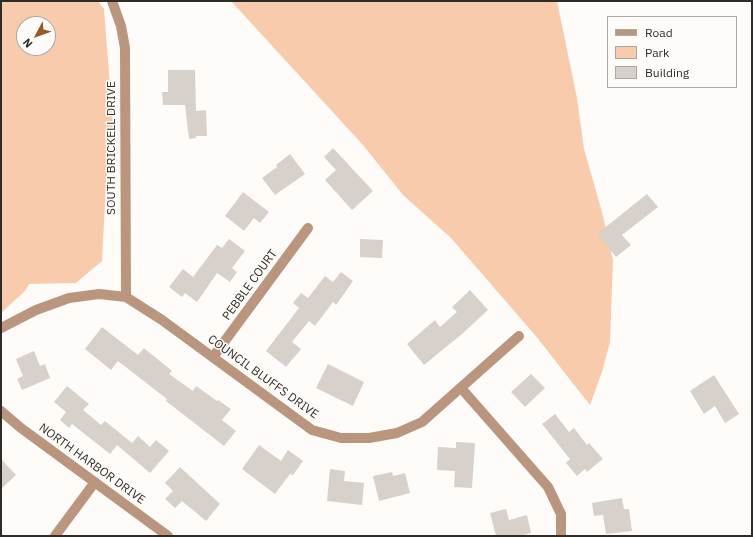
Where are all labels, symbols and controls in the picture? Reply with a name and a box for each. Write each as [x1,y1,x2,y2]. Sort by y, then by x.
north arrow [16,16,56,56]
legend [607,16,737,88]
text: Road [645,25,673,40]
text: N [20,36,36,51]
text: Park [645,45,669,60]
text: Building [645,65,689,80]
street label: SOUTH BRICKELL DRIVE [105,81,119,215]
street label: PEBBLE COURT [219,247,281,323]
street label: COUNCIL BLUFFS DRIVE [205,332,321,422]
street label: NORTH HARBOR DRIVE [36,421,148,507]

